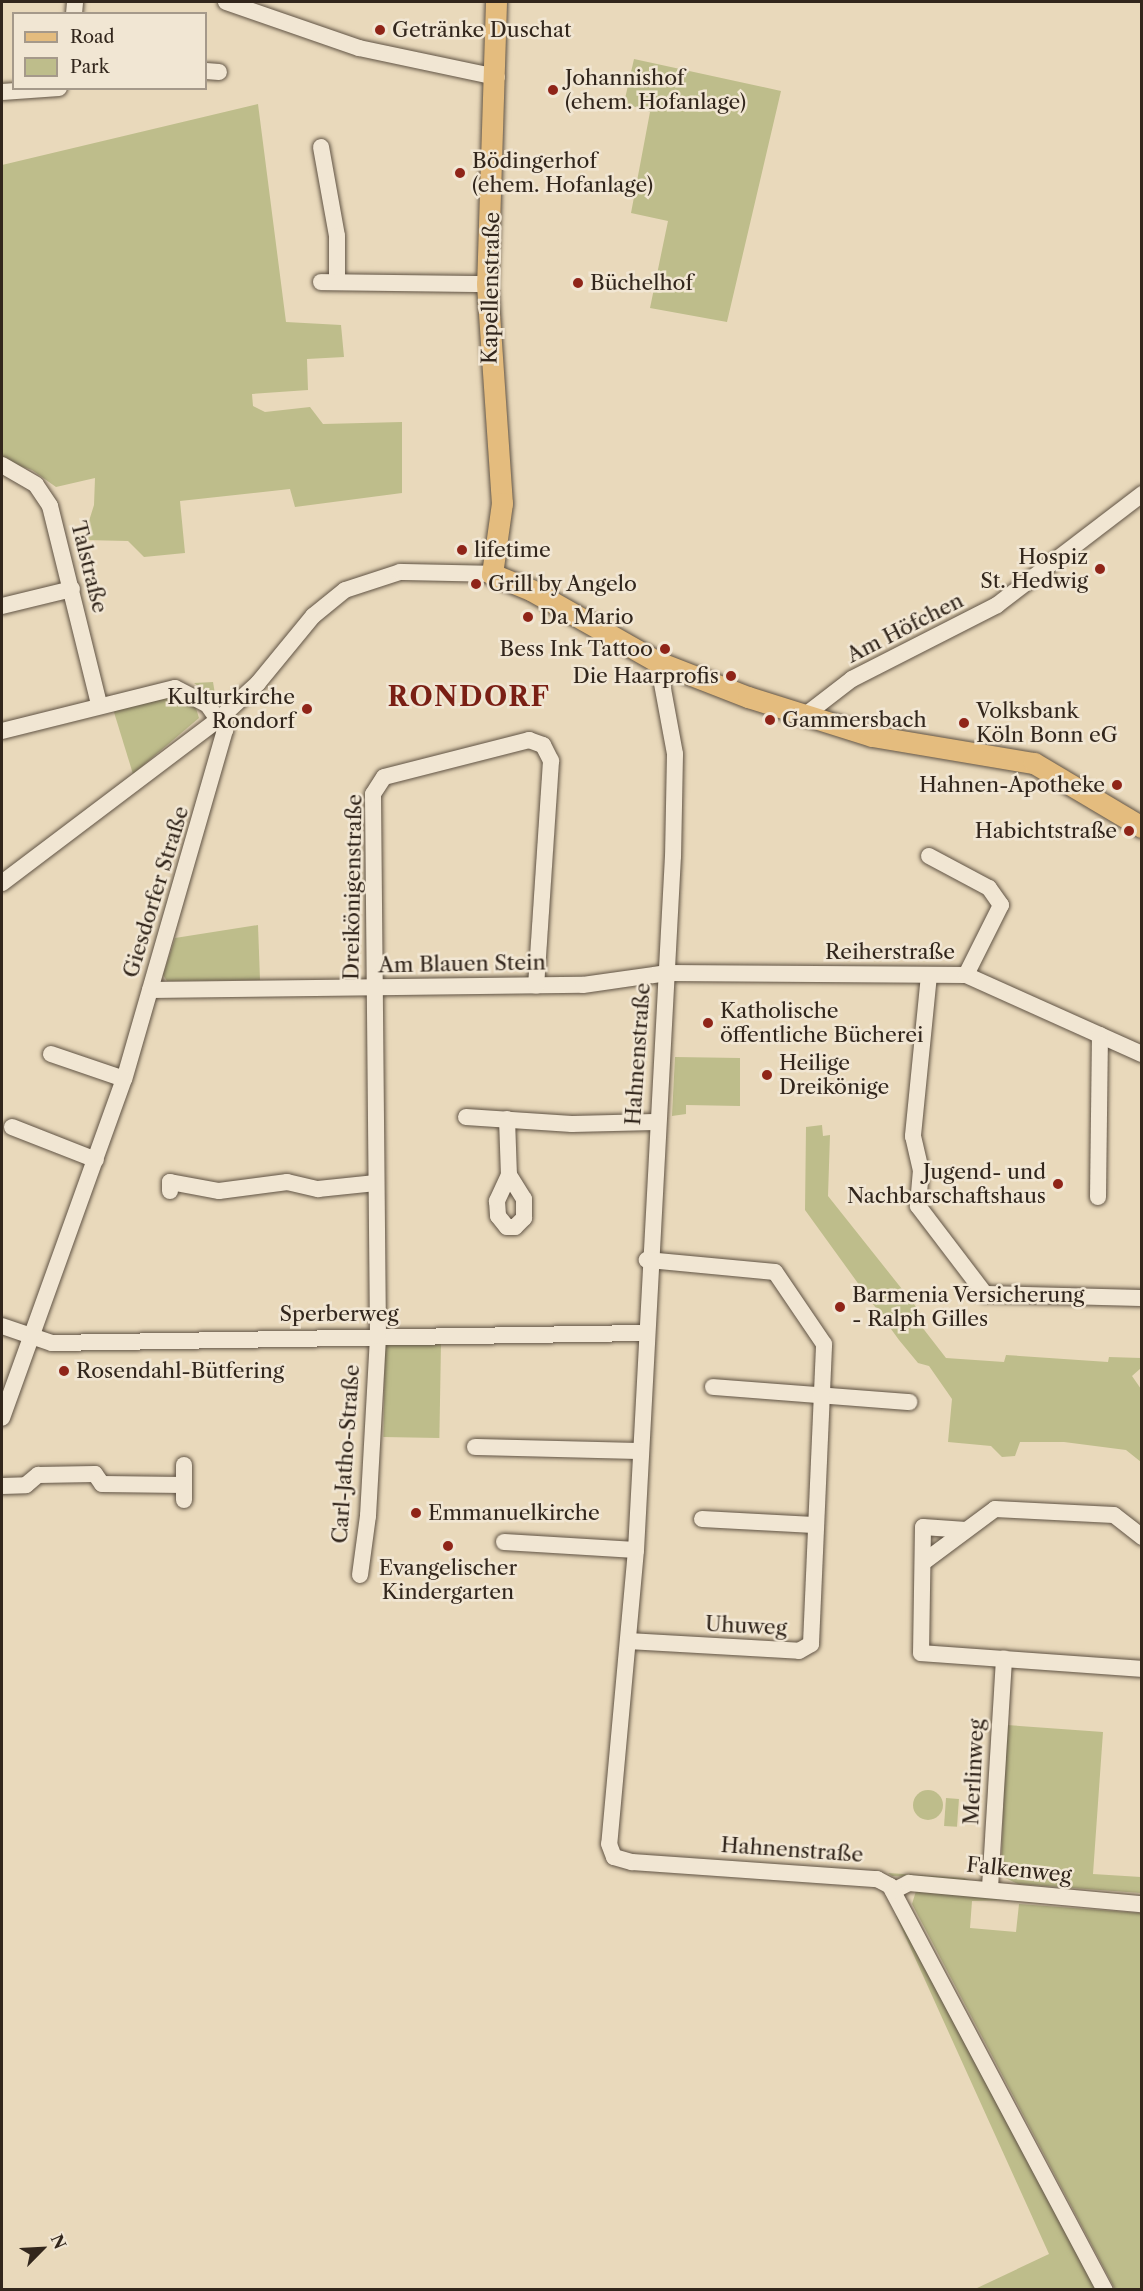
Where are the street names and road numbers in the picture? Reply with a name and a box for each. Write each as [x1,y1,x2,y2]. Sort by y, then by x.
street label: Kapellenstraße [477,212,505,364]
street label: Talstraße [65,519,113,615]
street label: Am Höfchen [843,588,967,668]
street label: Dreikönigenstraße [339,794,367,980]
street label: Giesdorfer Straße [118,803,194,981]
street label: Reiherstraße [825,939,955,965]
street label: Am Blauen Stein [378,950,546,978]
street label: Hahnenstraße [620,982,656,1126]
street label: Sperberweg [280,1301,398,1327]
street label: Carl-Jatho-Straße [327,1364,365,1544]
street label: Uhuweg [705,1611,787,1641]
street label: Merlinweg [959,1718,989,1826]
street label: Hahnenstraße [720,1832,864,1868]
street label: Falkenweg [965,1852,1073,1888]

